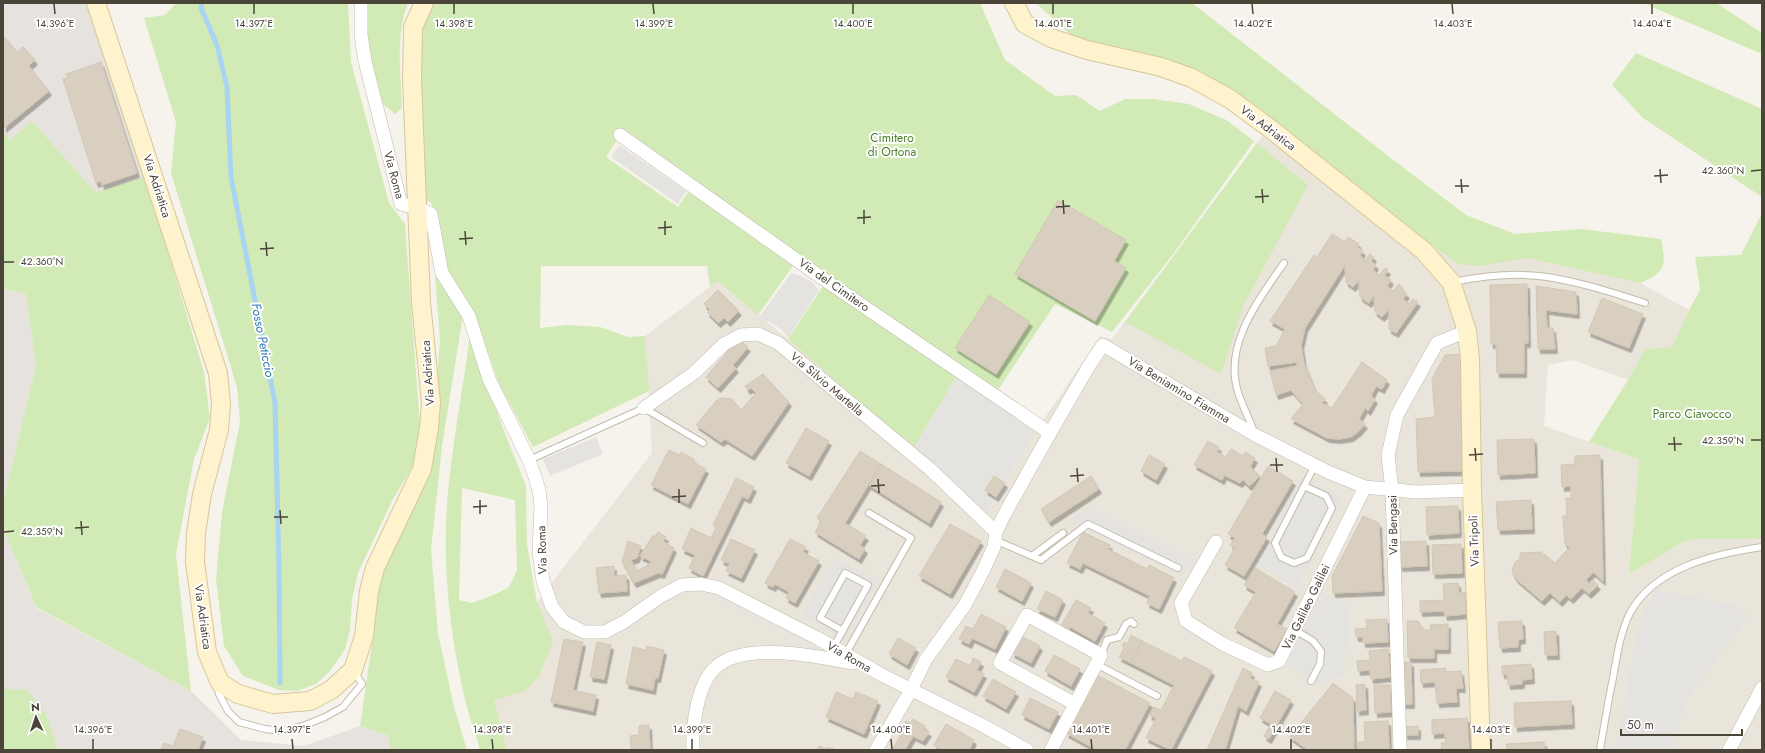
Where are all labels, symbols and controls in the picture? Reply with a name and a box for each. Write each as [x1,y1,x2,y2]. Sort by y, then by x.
text: 14.396°E [36,16,74,31]
text: 14.397°E [235,16,273,31]
text: 14.398°E [435,16,473,31]
text: 14.399°E [635,16,673,31]
text: 14.400°E [833,16,873,31]
text: 14.401°E [1034,16,1072,31]
text: 14.402°E [1233,16,1273,31]
text: 14.403°E [1434,16,1472,31]
text: 14.404°E [1632,16,1672,31]
street label: Via Adriatica [1236,101,1300,155]
park label: Cimitero di Ortona [868,129,917,161]
street label: Via Roma [379,149,409,201]
street label: Via Adriatica [138,152,176,220]
text: 42.360°N [1702,163,1744,178]
text: 42.360°N [21,254,63,269]
street label: Via del Cimitero [795,254,874,316]
water label: Fosso Peticcio [246,301,280,379]
street label: Via Adriatica [417,339,439,406]
street label: Via Silvio Martella [786,348,868,420]
street label: Via Beniamino Fiamma [1124,352,1234,428]
park label: Parco Ciavocco [1653,405,1732,423]
text: 42.359°N [1702,433,1744,448]
street label: Via Bengasi [1383,495,1403,555]
street label: Via Tripoli [1464,515,1484,567]
text: 42.359°N [21,524,63,539]
street label: Via Roma [532,525,552,575]
street label: Via Galileo Galilei [1277,561,1335,653]
street label: Via Adriatica [190,583,217,651]
street label: Via Roma [823,637,875,677]
north arrow [16,697,56,737]
text: N [31,699,40,715]
scale bar [1621,711,1742,737]
text: 50 m [1627,716,1654,734]
text: 14.396°E [74,722,112,737]
text: 14.397°E [273,722,311,737]
text: 14.398°E [473,722,511,737]
text: 14.399°E [673,722,711,737]
text: 14.400°E [871,722,911,737]
text: 14.401°E [1072,722,1110,737]
text: 14.402°E [1271,722,1311,737]
text: 14.403°E [1472,722,1510,737]

